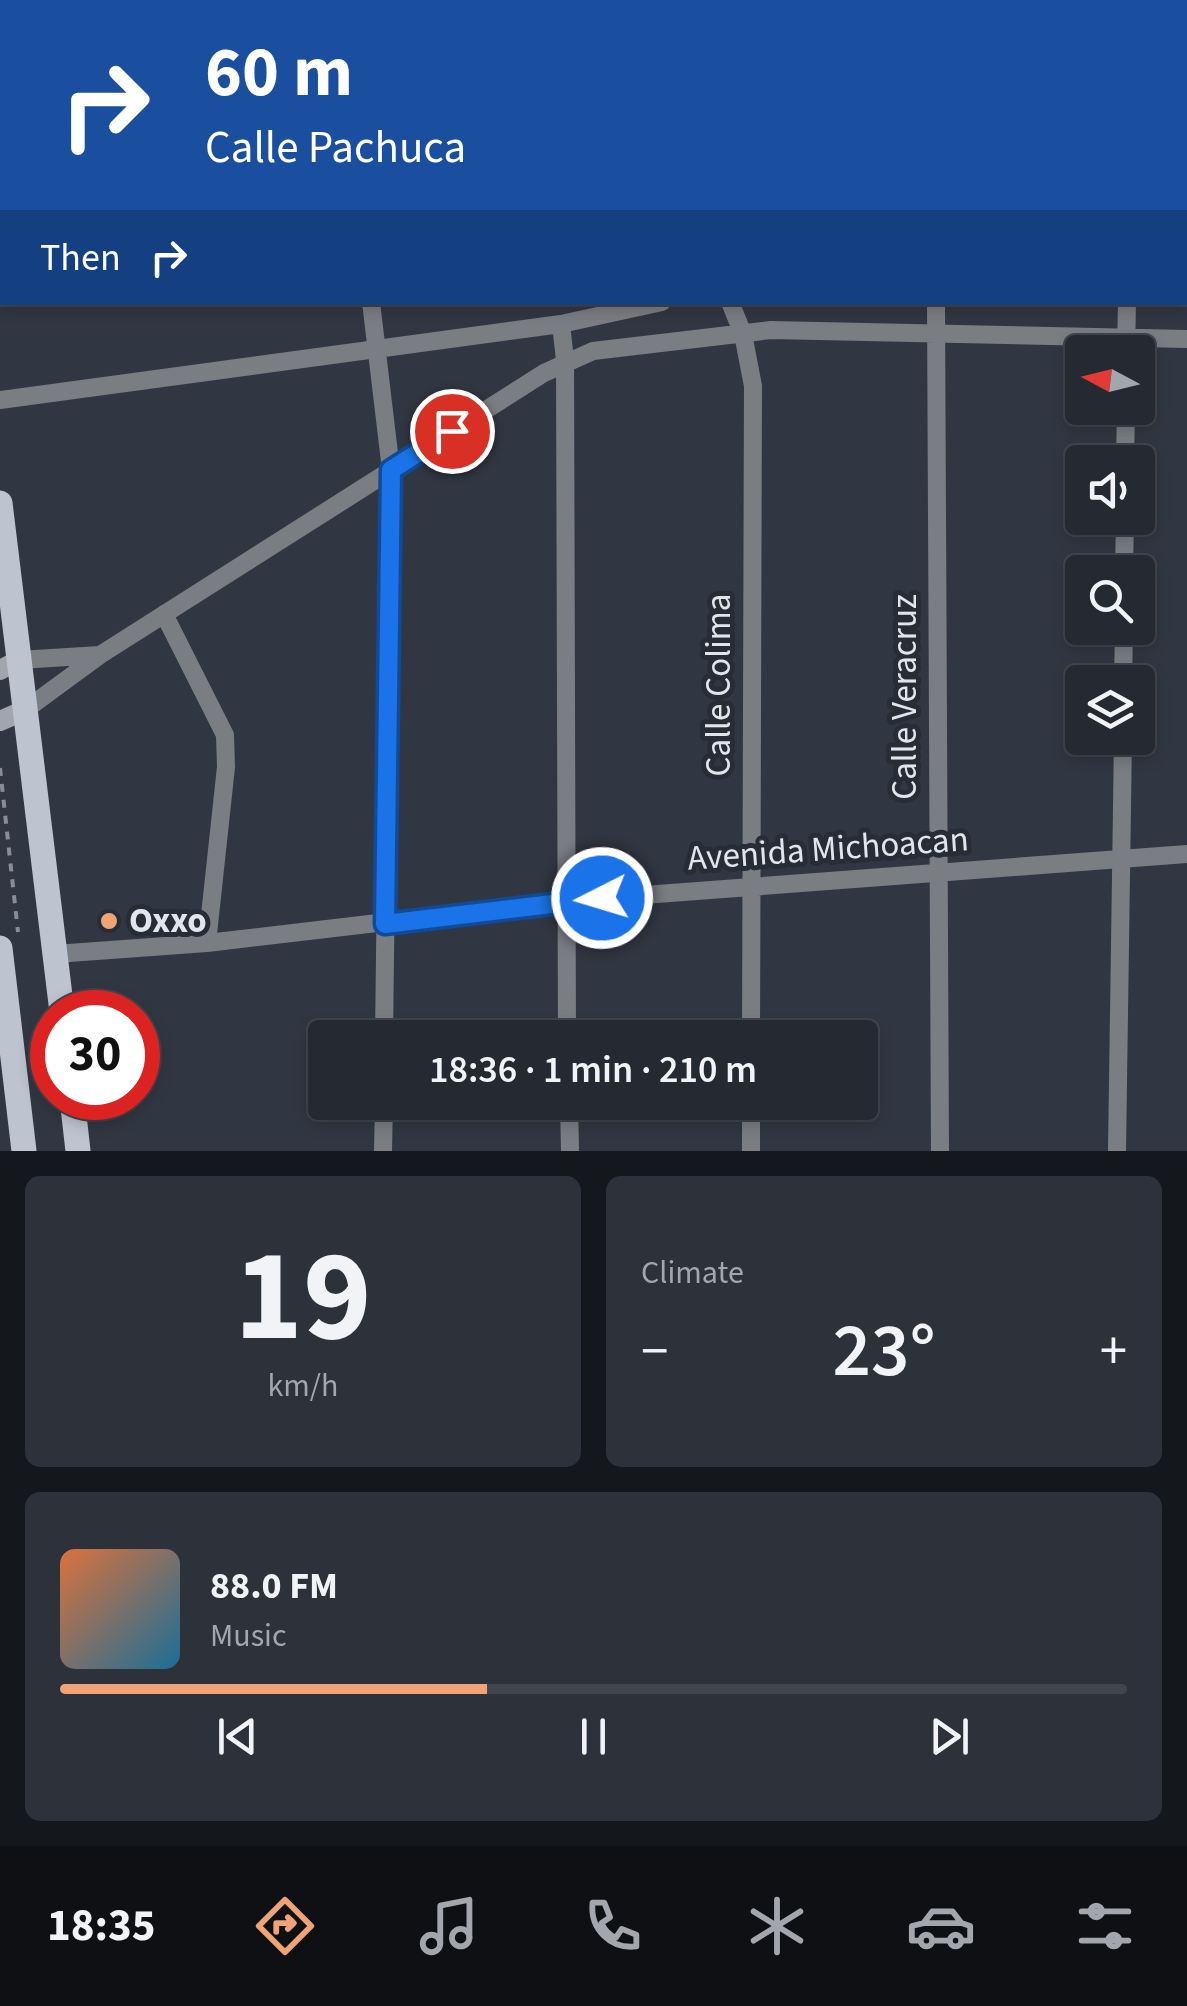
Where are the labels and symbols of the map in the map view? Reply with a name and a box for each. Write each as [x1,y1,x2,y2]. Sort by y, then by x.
north arrow [1065,335,1155,425]
pin [410,389,495,474]
street label: Calle Colima [694,594,744,776]
street label: Calle Veracruz [880,594,930,800]
street label: Avenida Michoacan [686,814,970,884]
position arrow [550,846,654,950]
place label: Oxxo [129,896,207,946]
marker: Oxxo [98,910,120,932]
speed limit sign: 30 [30,990,160,1120]

